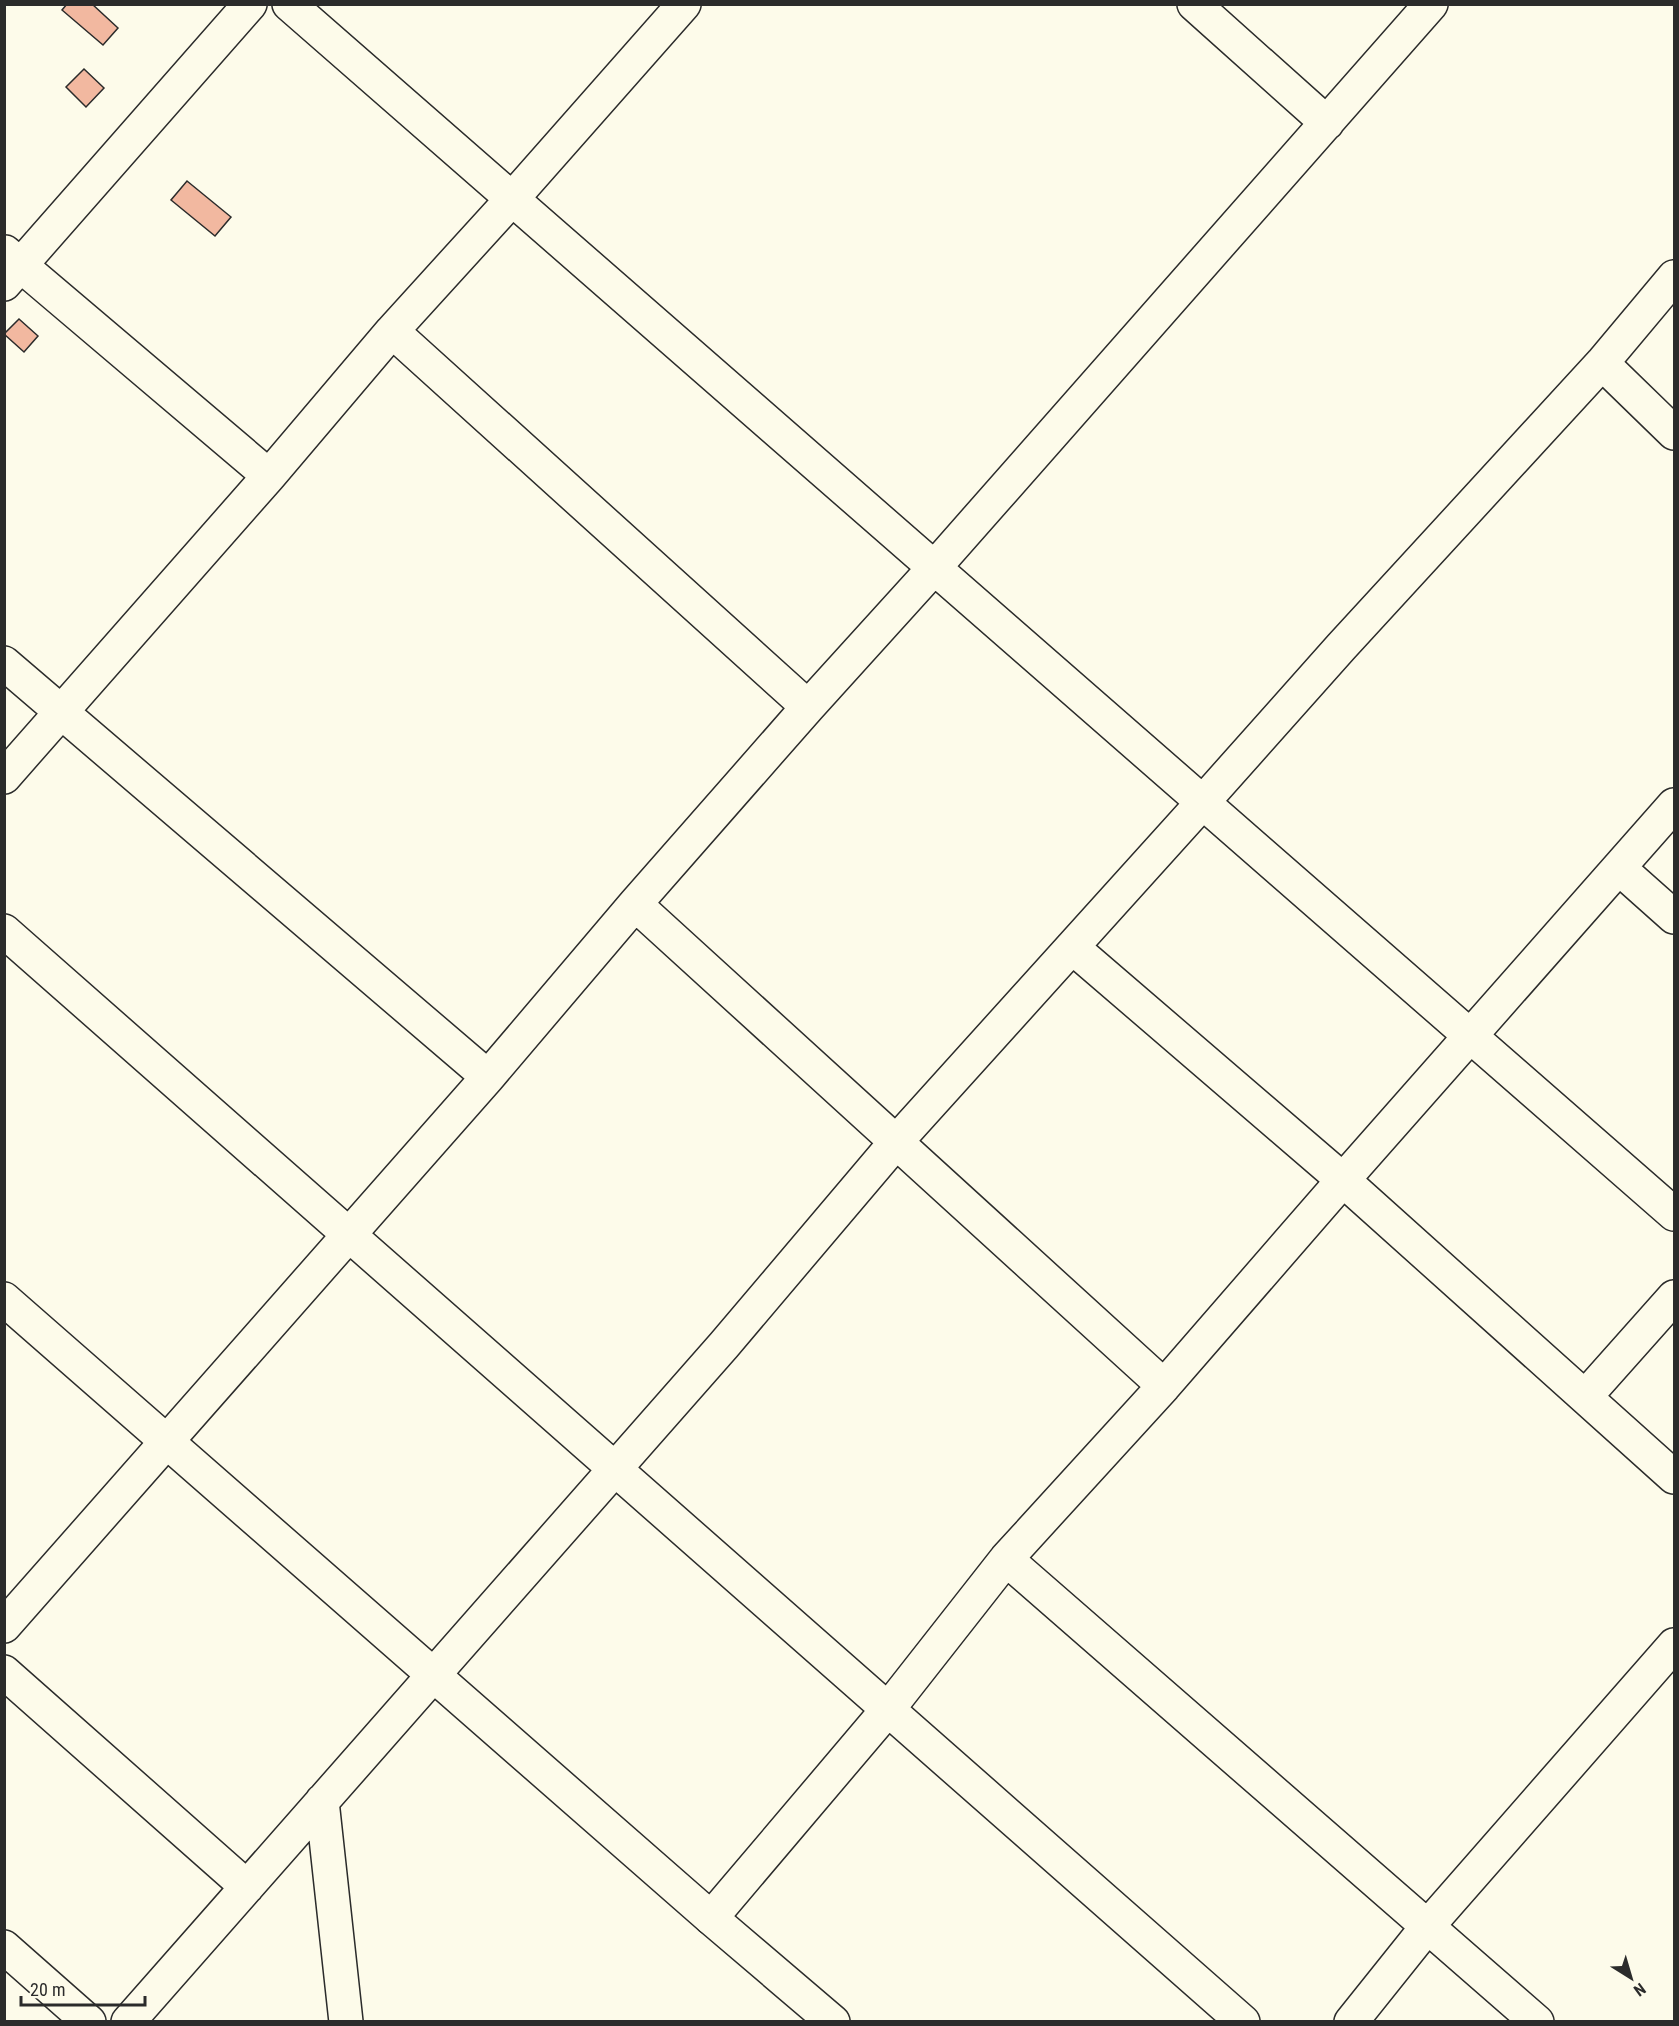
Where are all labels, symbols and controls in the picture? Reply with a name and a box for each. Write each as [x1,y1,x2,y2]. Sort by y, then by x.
north arrow [1601,1948,1661,2008]
scale bar [21,1969,146,2007]
text: 20 m [30,1979,65,2000]
text: N [1630,1979,1649,2000]

